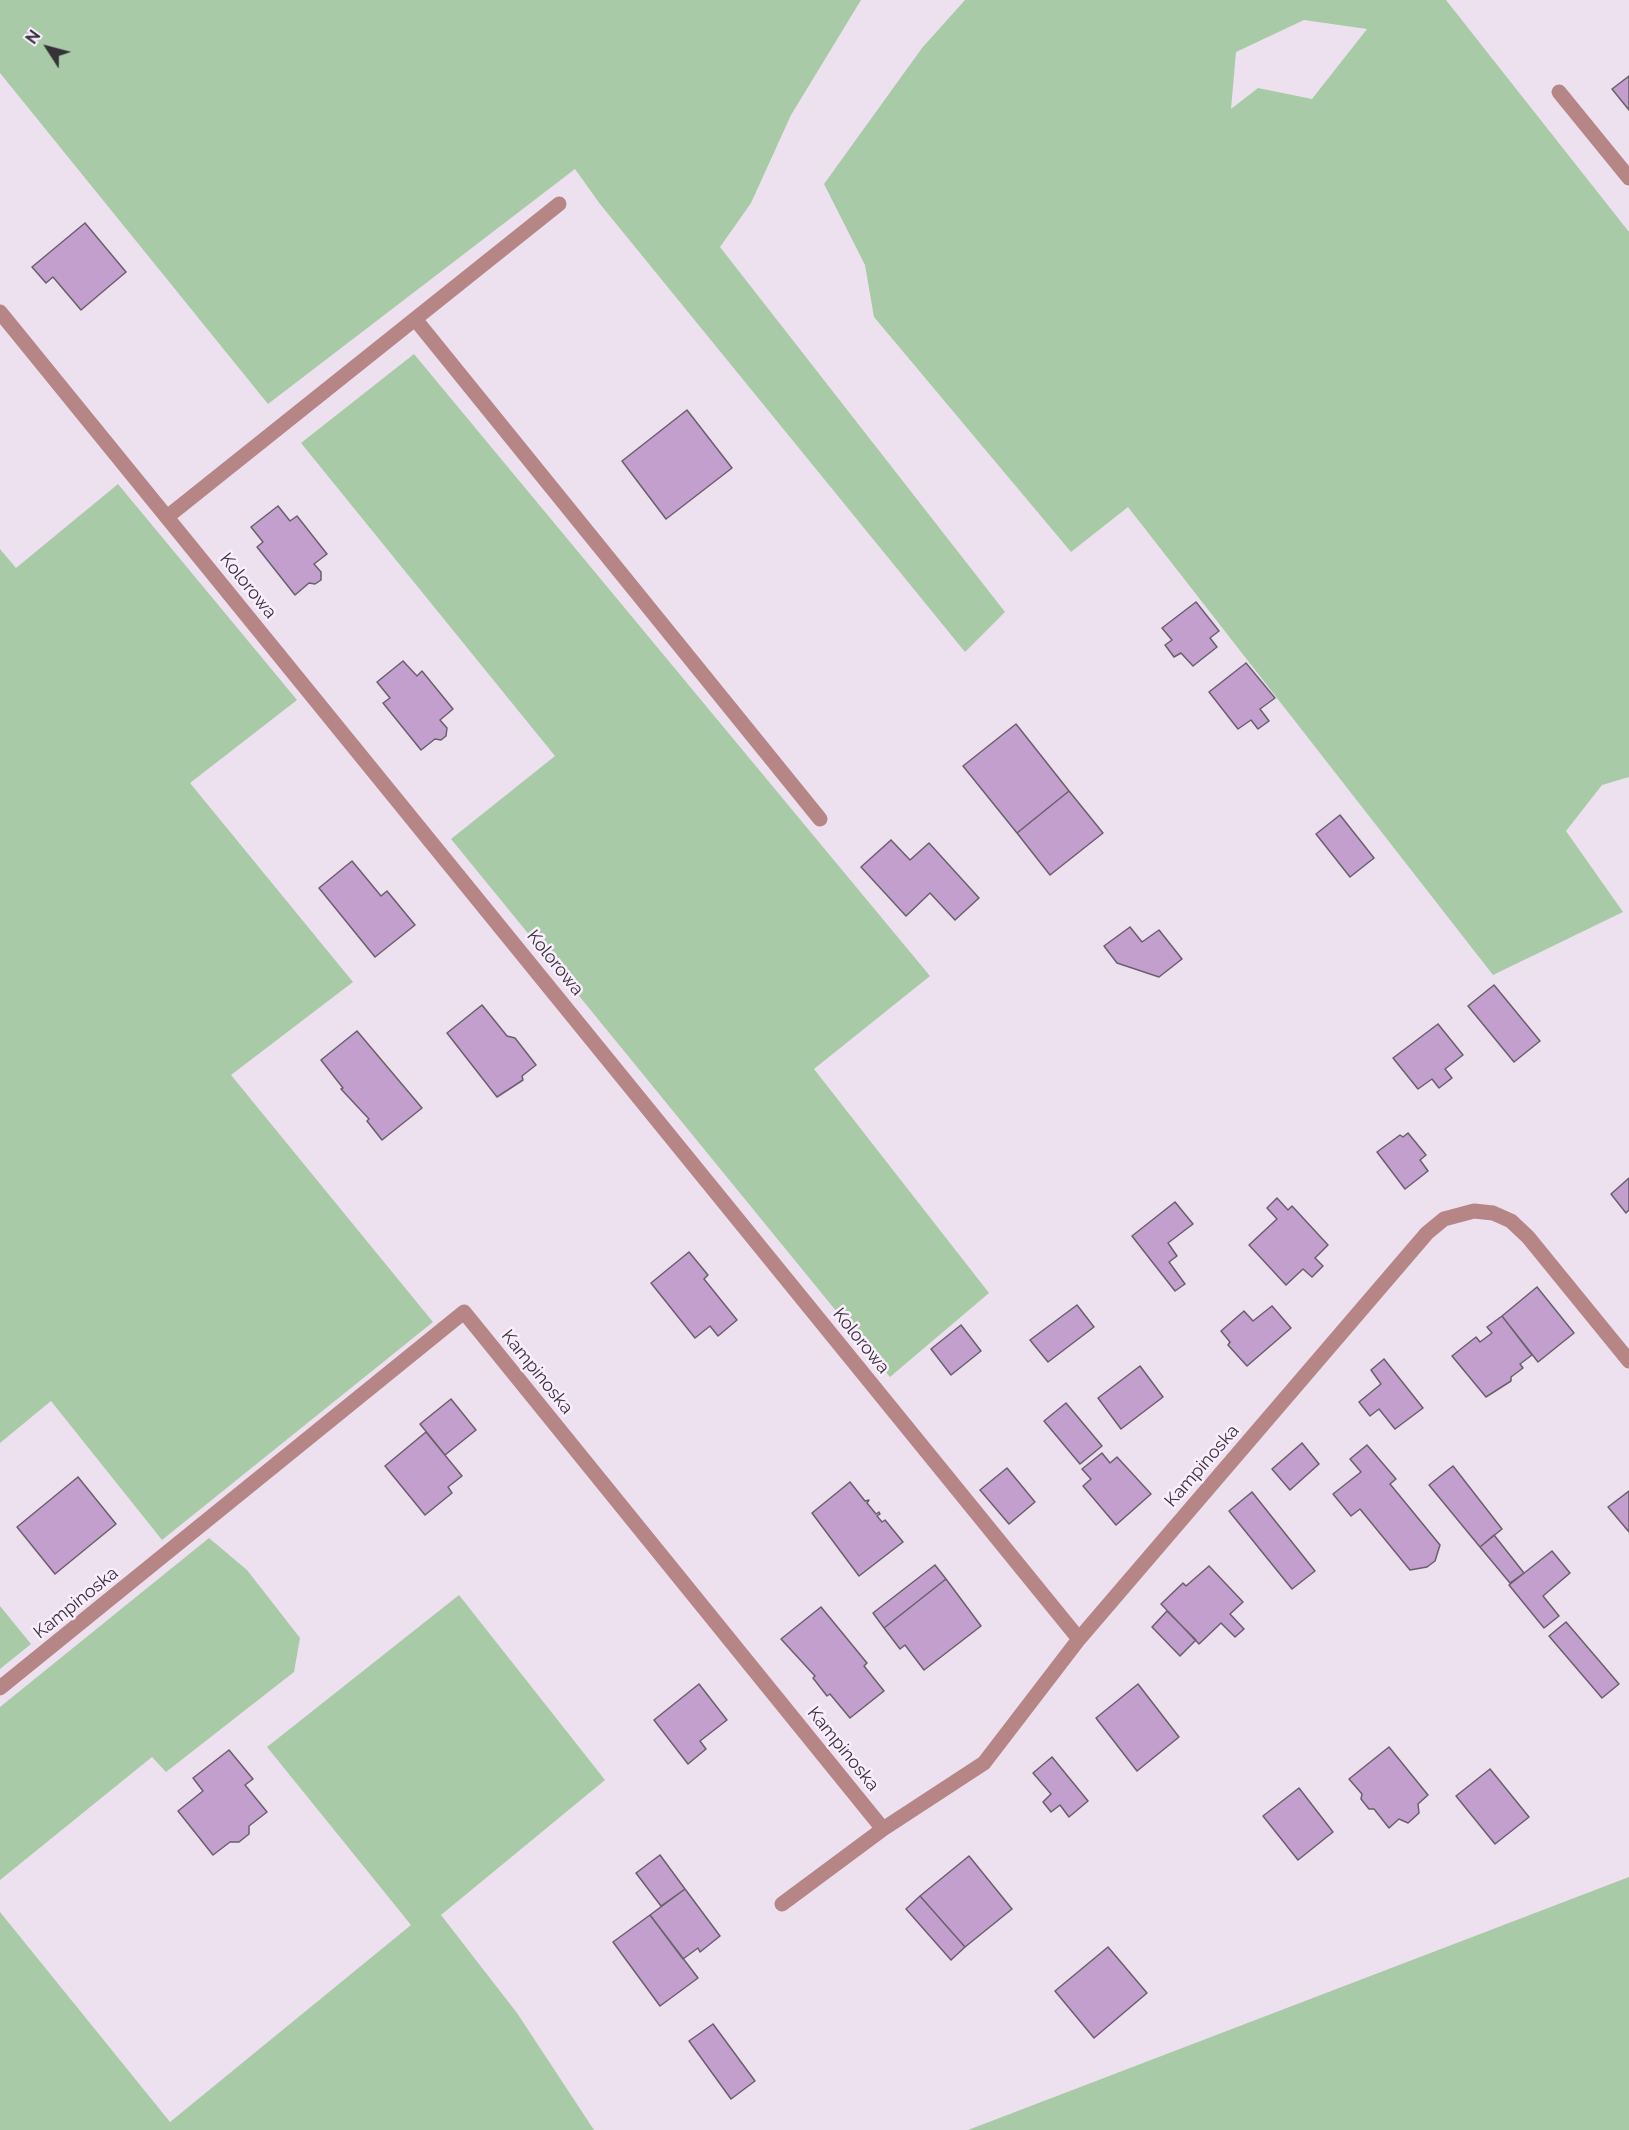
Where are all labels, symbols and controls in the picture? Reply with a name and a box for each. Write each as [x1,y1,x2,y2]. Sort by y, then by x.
north arrow [18,18,78,78]
text: N [22,27,44,48]
street label: Kolorowa [215,549,281,623]
street label: Kolorowa [522,926,588,1000]
street label: Kolorowa [828,1304,894,1378]
street label: Kampinoska [496,1326,578,1418]
street label: Kampinoska [1160,1420,1244,1512]
street label: Kampinoska [30,1562,122,1644]
street label: Kampinoska [802,1703,884,1795]

